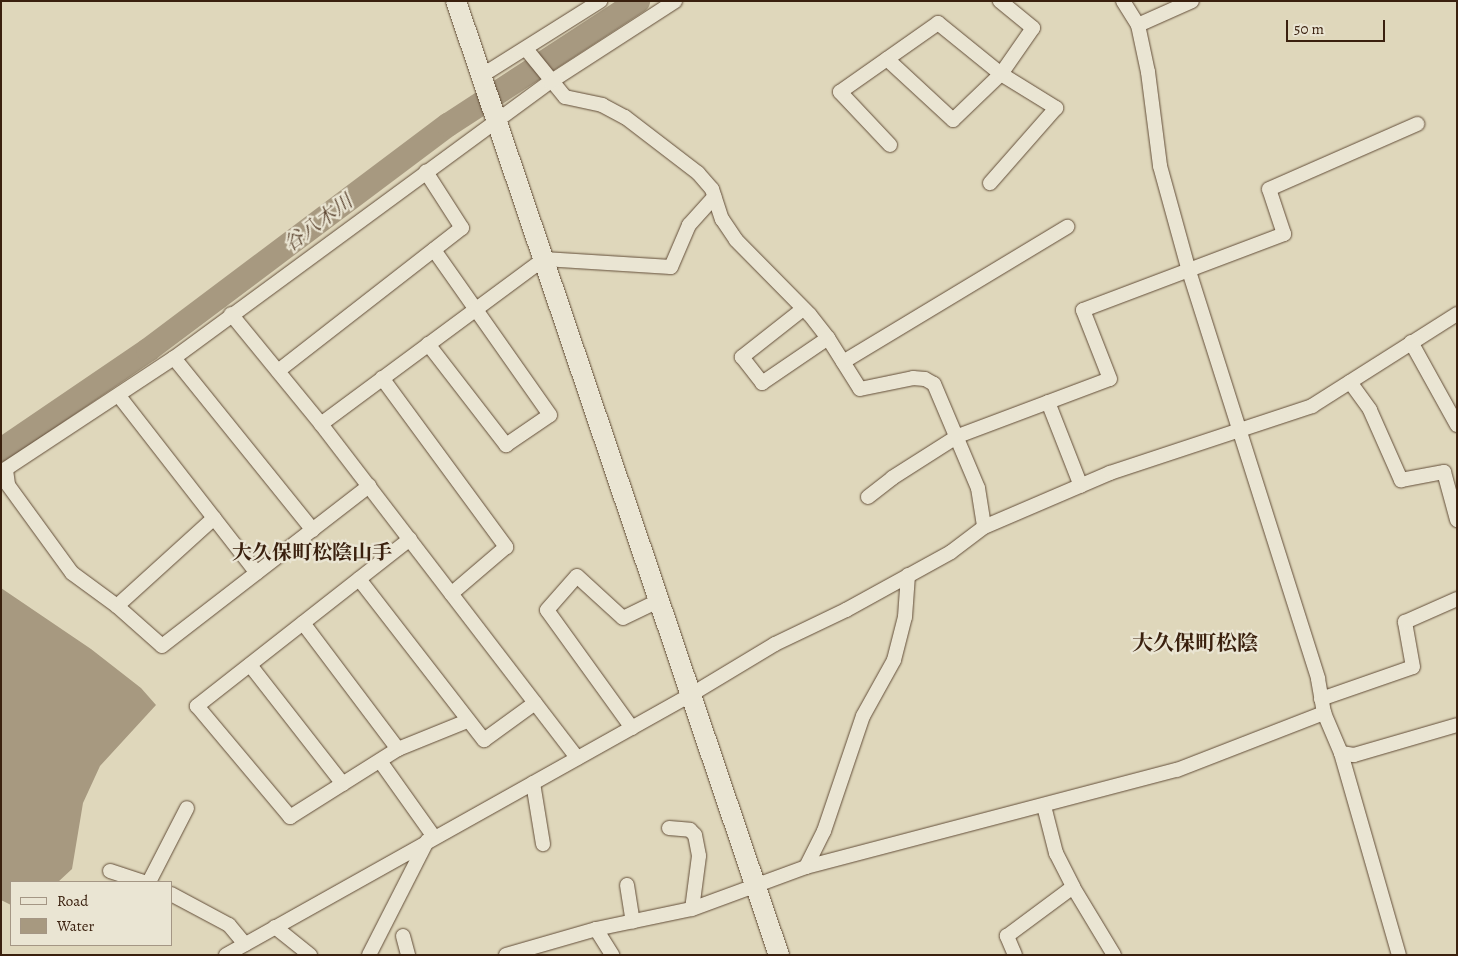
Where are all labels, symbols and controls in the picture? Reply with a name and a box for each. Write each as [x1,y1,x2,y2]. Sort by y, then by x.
scale bar [1288,10,1387,42]
text: 50 m [1294,19,1324,39]
water label: 谷八木川 [279,189,357,257]
district label: 大久保町松陰山手 [232,540,392,564]
district label: 大久保町松陰 [1132,630,1258,656]
legend [10,881,172,946]
text: Road [57,891,88,911]
text: Water [57,916,94,936]

